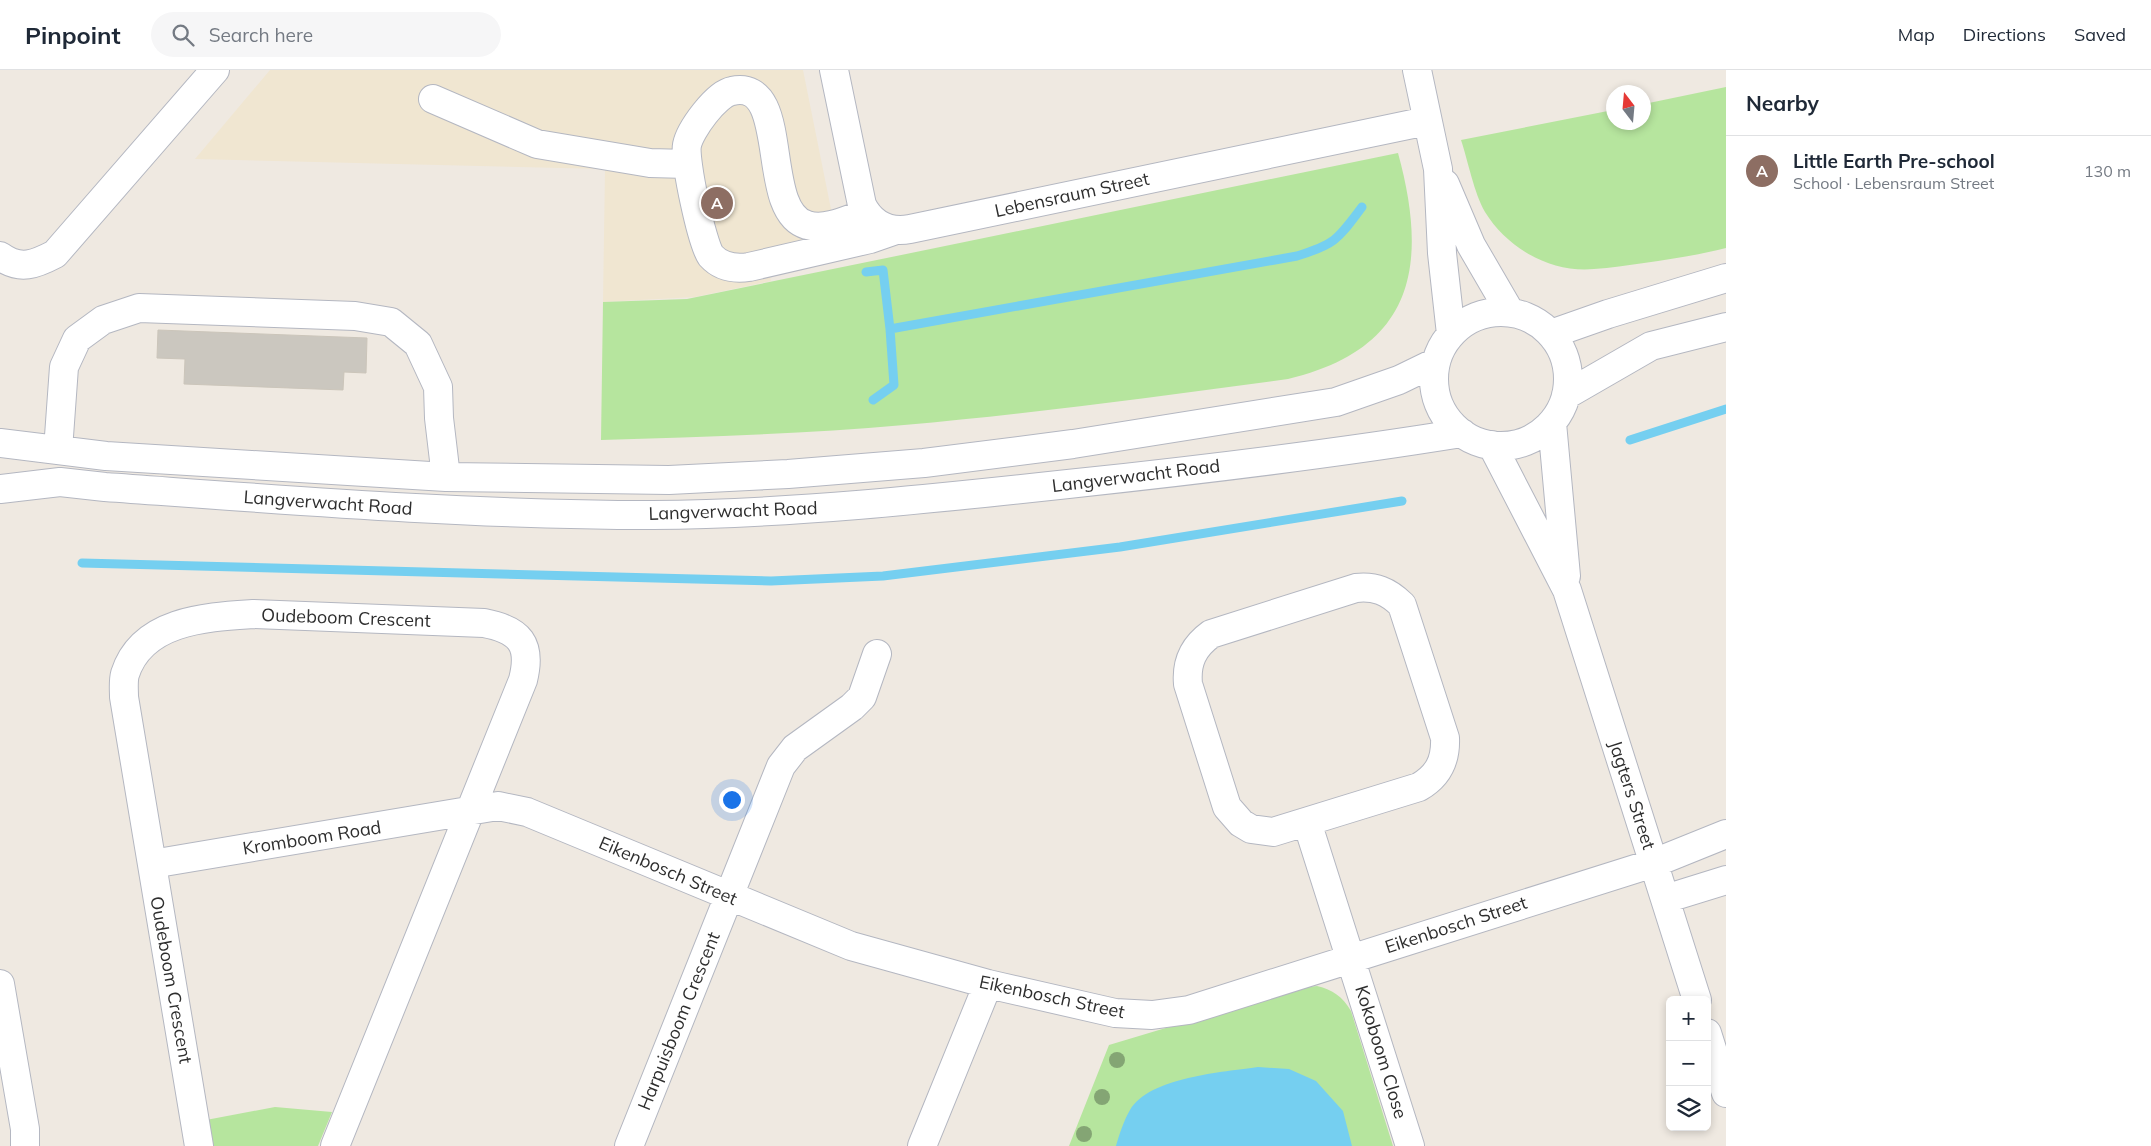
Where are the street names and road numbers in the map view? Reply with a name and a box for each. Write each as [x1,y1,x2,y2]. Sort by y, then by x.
street label: Lebensraum Street [992,167,1151,222]
street label: Langverwacht Road [1051,454,1221,497]
street label: Langverwacht Road [243,485,413,520]
street label: Langverwacht Road [648,496,818,525]
street label: Oudeboom Crescent [261,603,431,632]
street label: Jagters Street [1604,737,1661,852]
street label: Kromboom Road [241,815,383,860]
street label: Eikenbosch Street [595,831,741,910]
street label: Eikenbosch Street [1382,891,1530,958]
street label: Oudeboom Crescent [145,894,198,1065]
street label: Harpuisboom Crescent [632,928,725,1113]
street label: Eikenbosch Street [977,970,1127,1023]
street label: Kokoboom Close [1350,982,1413,1121]

